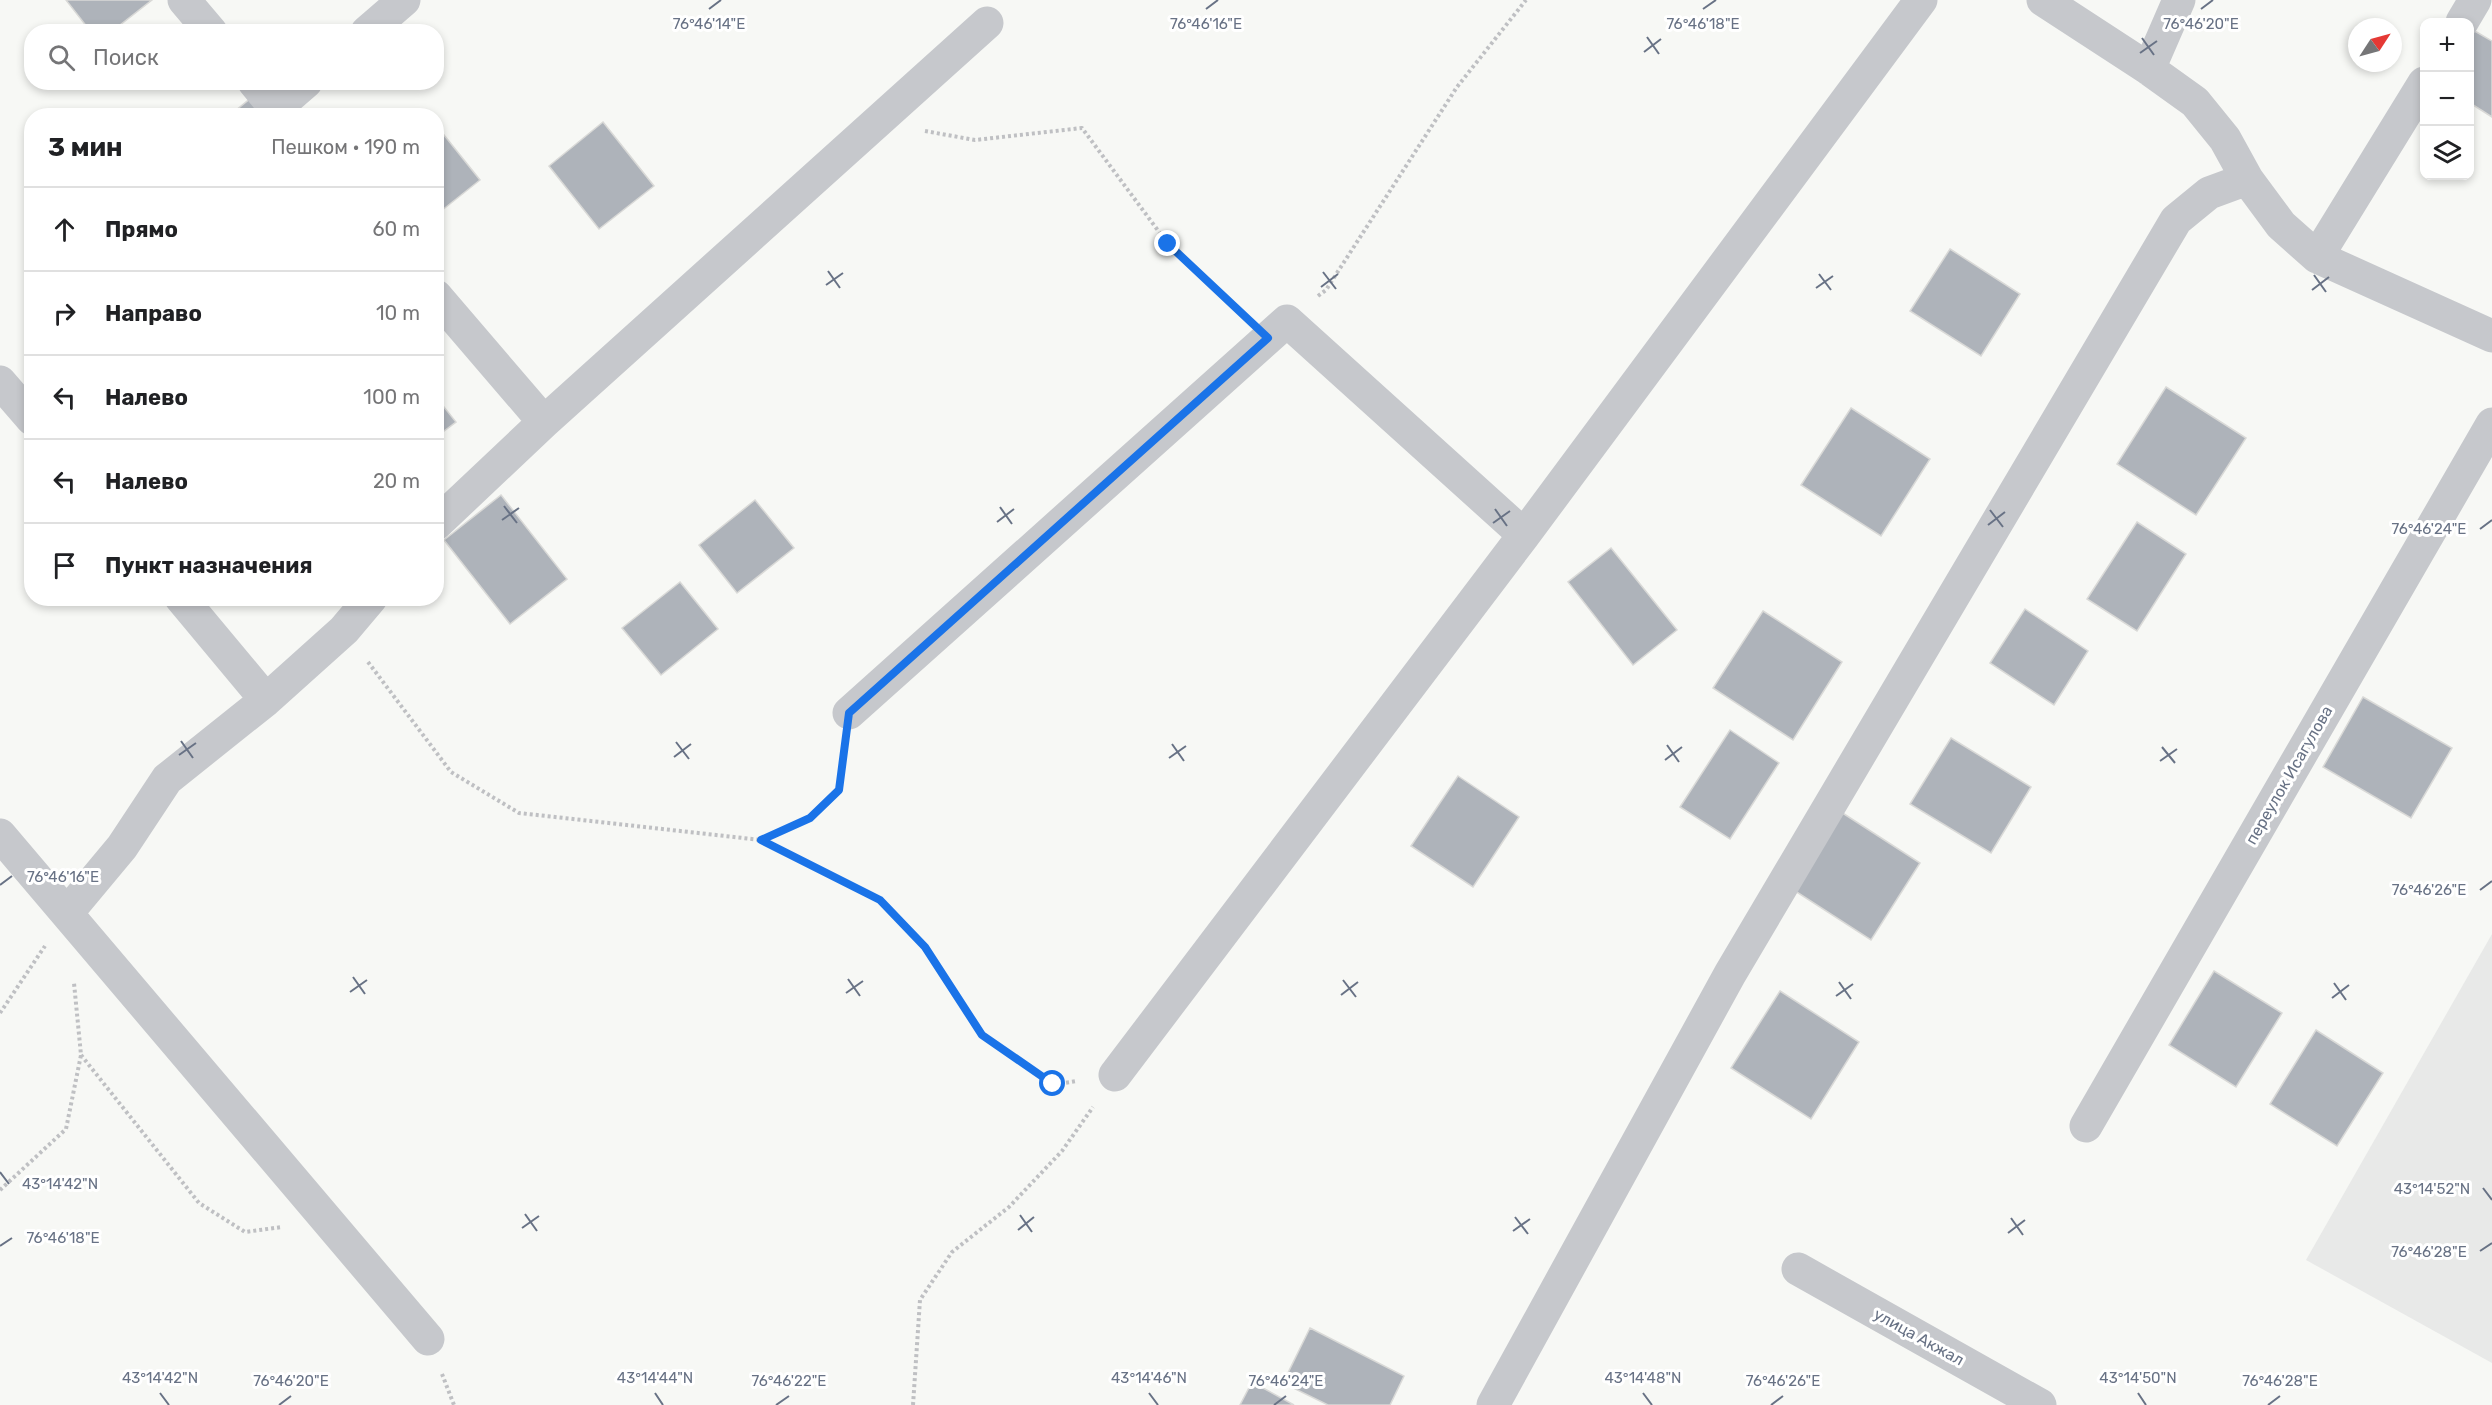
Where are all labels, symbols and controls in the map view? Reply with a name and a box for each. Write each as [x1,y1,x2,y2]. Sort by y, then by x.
text: 76°46'14"E [673,15,745,33]
text: 76°46'16"E [1170,15,1242,33]
text: 76°46'18"E [1666,15,1740,33]
text: 76°46'20"E [2163,15,2239,33]
north arrow [2348,18,2402,72]
map controls [2420,18,2474,180]
button: + [2420,18,2474,72]
search box [24,24,444,90]
icon: search [45,41,78,74]
text: Поиск [93,44,159,71]
button: − [2420,72,2474,126]
button: layers [2420,126,2474,180]
text: 3 мин [48,132,123,163]
text: Пешком · 190 m [271,135,420,159]
icon: ahead [48,213,81,246]
text: Прямо [105,216,178,243]
text: 60 m [373,217,420,241]
route end [1154,230,1180,256]
icon: right [48,297,81,330]
text: Направо [105,300,202,327]
text: 10 m [376,301,420,325]
icon: left [48,381,81,414]
text: Налево [105,384,188,411]
text: 100 m [363,385,420,409]
icon: left [48,465,81,498]
text: Налево [105,468,188,495]
text: 20 m [373,469,420,493]
text: 76°46'24"E [2392,520,2466,538]
icon: arrive [48,549,81,582]
text: Пункт назначения [105,552,313,579]
street label: переулок Исагулова [2242,702,2336,848]
text: 76°46'16"E [27,868,99,886]
text: 76°46'26"E [2392,881,2466,899]
route start [1039,1070,1065,1096]
text: 43°14'42"N [22,1175,98,1193]
text: 43°14'52"N [2394,1180,2470,1198]
text: 76°46'18"E [26,1229,100,1247]
text: 76°46'28"E [2391,1243,2467,1261]
street label: улица Акжал [1871,1304,1967,1370]
text: 43°14'42"N [122,1369,198,1387]
text: 43°14'44"N [617,1369,693,1387]
text: 43°14'46"N [1111,1369,1187,1387]
text: 43°14'48"N [1605,1369,1681,1387]
text: 43°14'50"N [2099,1369,2177,1387]
text: 76°46'20"E [253,1372,329,1390]
text: 76°46'22"E [752,1372,826,1390]
text: 76°46'24"E [1249,1372,1323,1390]
text: 76°46'26"E [1746,1372,1820,1390]
text: 76°46'28"E [2242,1372,2318,1390]

